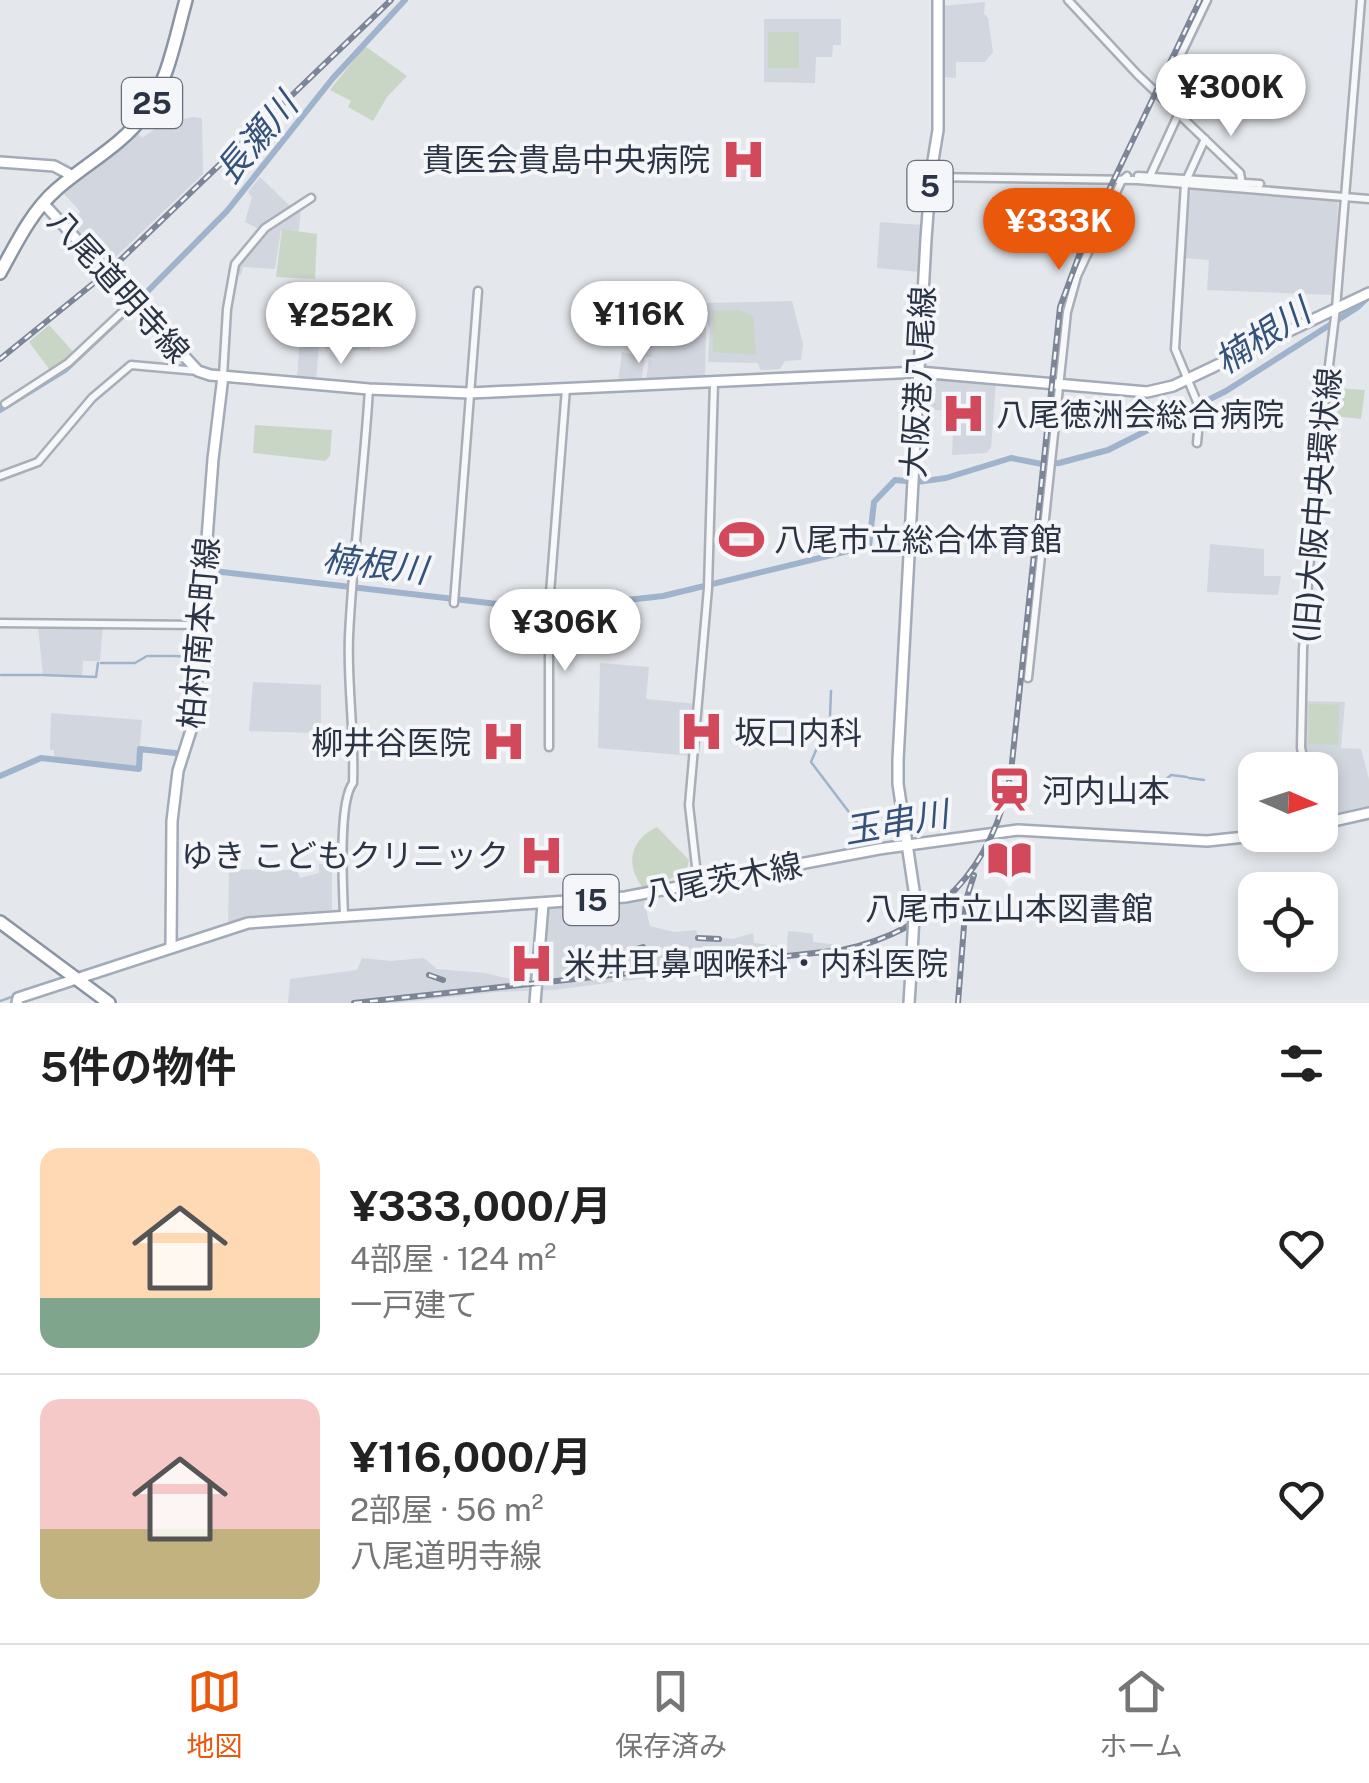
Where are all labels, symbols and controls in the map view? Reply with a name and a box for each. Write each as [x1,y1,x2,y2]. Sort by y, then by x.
pin: ¥300K [1161,54,1301,139]
text: ¥300K [1178,68,1284,105]
road number: 25 [122,78,182,128]
water label: 長瀬川 [207,82,308,191]
hospital icon: 貴医会貴島中央病院 [719,135,767,183]
place label: 貴医会貴島中央病院 [422,141,710,178]
road number: 5 [908,161,952,211]
pin: ¥333K [989,188,1129,273]
street label: 八尾道明寺線 [41,202,197,370]
text: ¥333K [1005,202,1113,239]
pin: ¥116K [569,281,709,366]
pin: ¥252K [271,282,411,367]
street label: 大阪港八尾線 [895,285,941,479]
water label: 楠根川 [1207,288,1321,382]
text: ¥116K [593,295,685,332]
text: ¥252K [288,296,394,333]
street label: (旧)大阪中央環状線 [1287,366,1347,644]
hospital icon: 八尾徳洲会総合病院 [939,390,987,438]
place label: 八尾徳洲会総合病院 [996,396,1284,433]
sports icon: 八尾市立総合体育館 [717,515,765,563]
place label: 八尾市立総合体育館 [774,521,1062,558]
street label: 柏村南本町線 [172,536,226,730]
water label: 楠根川 [320,537,434,591]
pin: ¥306K [495,589,635,674]
text: ¥306K [512,603,618,640]
hospital icon: 坂口内科 [677,708,725,756]
place label: 坂口内科 [734,714,862,751]
hospital icon: 柳井谷医院 [480,718,528,766]
place label: 柳井谷医院 [311,724,471,761]
north arrow [1238,752,1338,852]
map controls [1238,752,1338,972]
station icon: 河内山本 [985,766,1033,814]
place label: 河内山本 [1042,772,1170,809]
water label: 玉串川 [841,792,955,851]
hospital icon: ゆき こどもクリニック [518,831,566,879]
library icon: 八尾市立山本図書館 [985,836,1033,884]
place label: ゆき こどもクリニック [181,837,509,874]
street label: 八尾茨木線 [641,846,805,912]
button: locate [1238,872,1338,972]
road number: 15 [564,875,618,925]
place label: 八尾市立山本図書館 [865,890,1153,927]
hospital icon: 米井耳鼻咽喉科・内科医院 [507,939,555,987]
place label: 米井耳鼻咽喉科・内科医院 [564,945,948,982]
icon: filters [1274,1036,1329,1091]
text: 5件の物件 [40,1042,236,1091]
text: ¥333,000/月 [350,1181,612,1230]
icon: home [120,1188,240,1308]
icon: heart [1274,1221,1329,1276]
text: 4部屋 · 124 m² [350,1240,556,1277]
text: 一戸建て [350,1286,478,1323]
text: ¥116,000/月 [350,1432,592,1481]
icon: home [120,1439,240,1559]
icon: heart [1274,1472,1329,1527]
text: 2部屋 · 56 m² [350,1491,543,1528]
text: 八尾道明寺線 [350,1537,542,1574]
tab: 地図 [186,1664,242,1764]
tab: 保存済み [615,1664,727,1764]
tab: ホーム [1100,1664,1183,1764]

